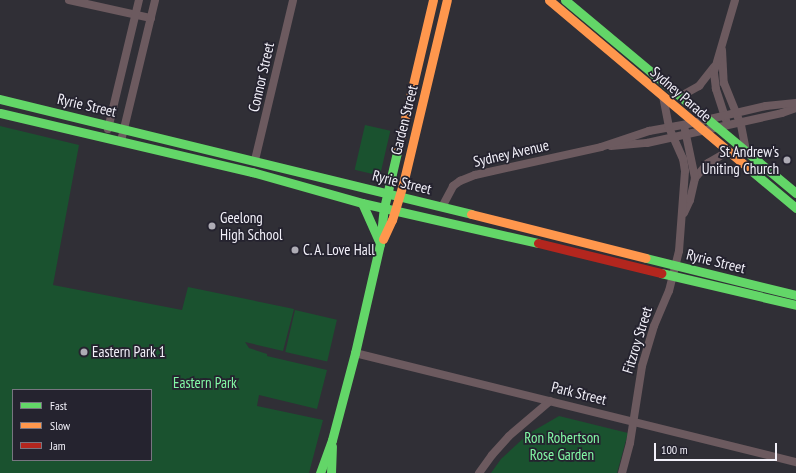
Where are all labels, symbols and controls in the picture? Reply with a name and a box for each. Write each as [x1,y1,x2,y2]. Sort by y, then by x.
street label: Connor Street [244,40,278,114]
street label: Sydney Parade [647,63,715,125]
street label: Garden Street [387,83,421,157]
street label: Ryrie Street [56,89,118,121]
street label: Sydney Avenue [471,135,551,171]
place label: St Andrew's Uniting Church [702,142,779,177]
marker: St Andrew's Uniting Church [782,155,792,165]
street label: Ryrie Street [371,166,433,198]
place label: Geelong High School [220,208,282,243]
marker: Geelong High School [207,221,217,231]
place label: C. A. Love Hall [303,241,377,259]
marker: C. A. Love Hall [290,245,300,255]
street label: Ryrie Street [685,245,747,277]
street label: Fitzroy Street [618,304,656,376]
place label: Eastern Park 1 [92,343,166,361]
marker: Eastern Park 1 [79,347,89,357]
park label: Eastern Park [173,374,237,392]
street label: Park Street [549,377,609,409]
legend [12,389,152,461]
text: Fast [50,398,67,413]
text: Slow [50,418,70,433]
park label: Ron Robertson Rose Garden [524,428,600,463]
scale bar [656,435,779,461]
text: Jam [50,438,66,453]
text: 100 m [661,442,688,457]

